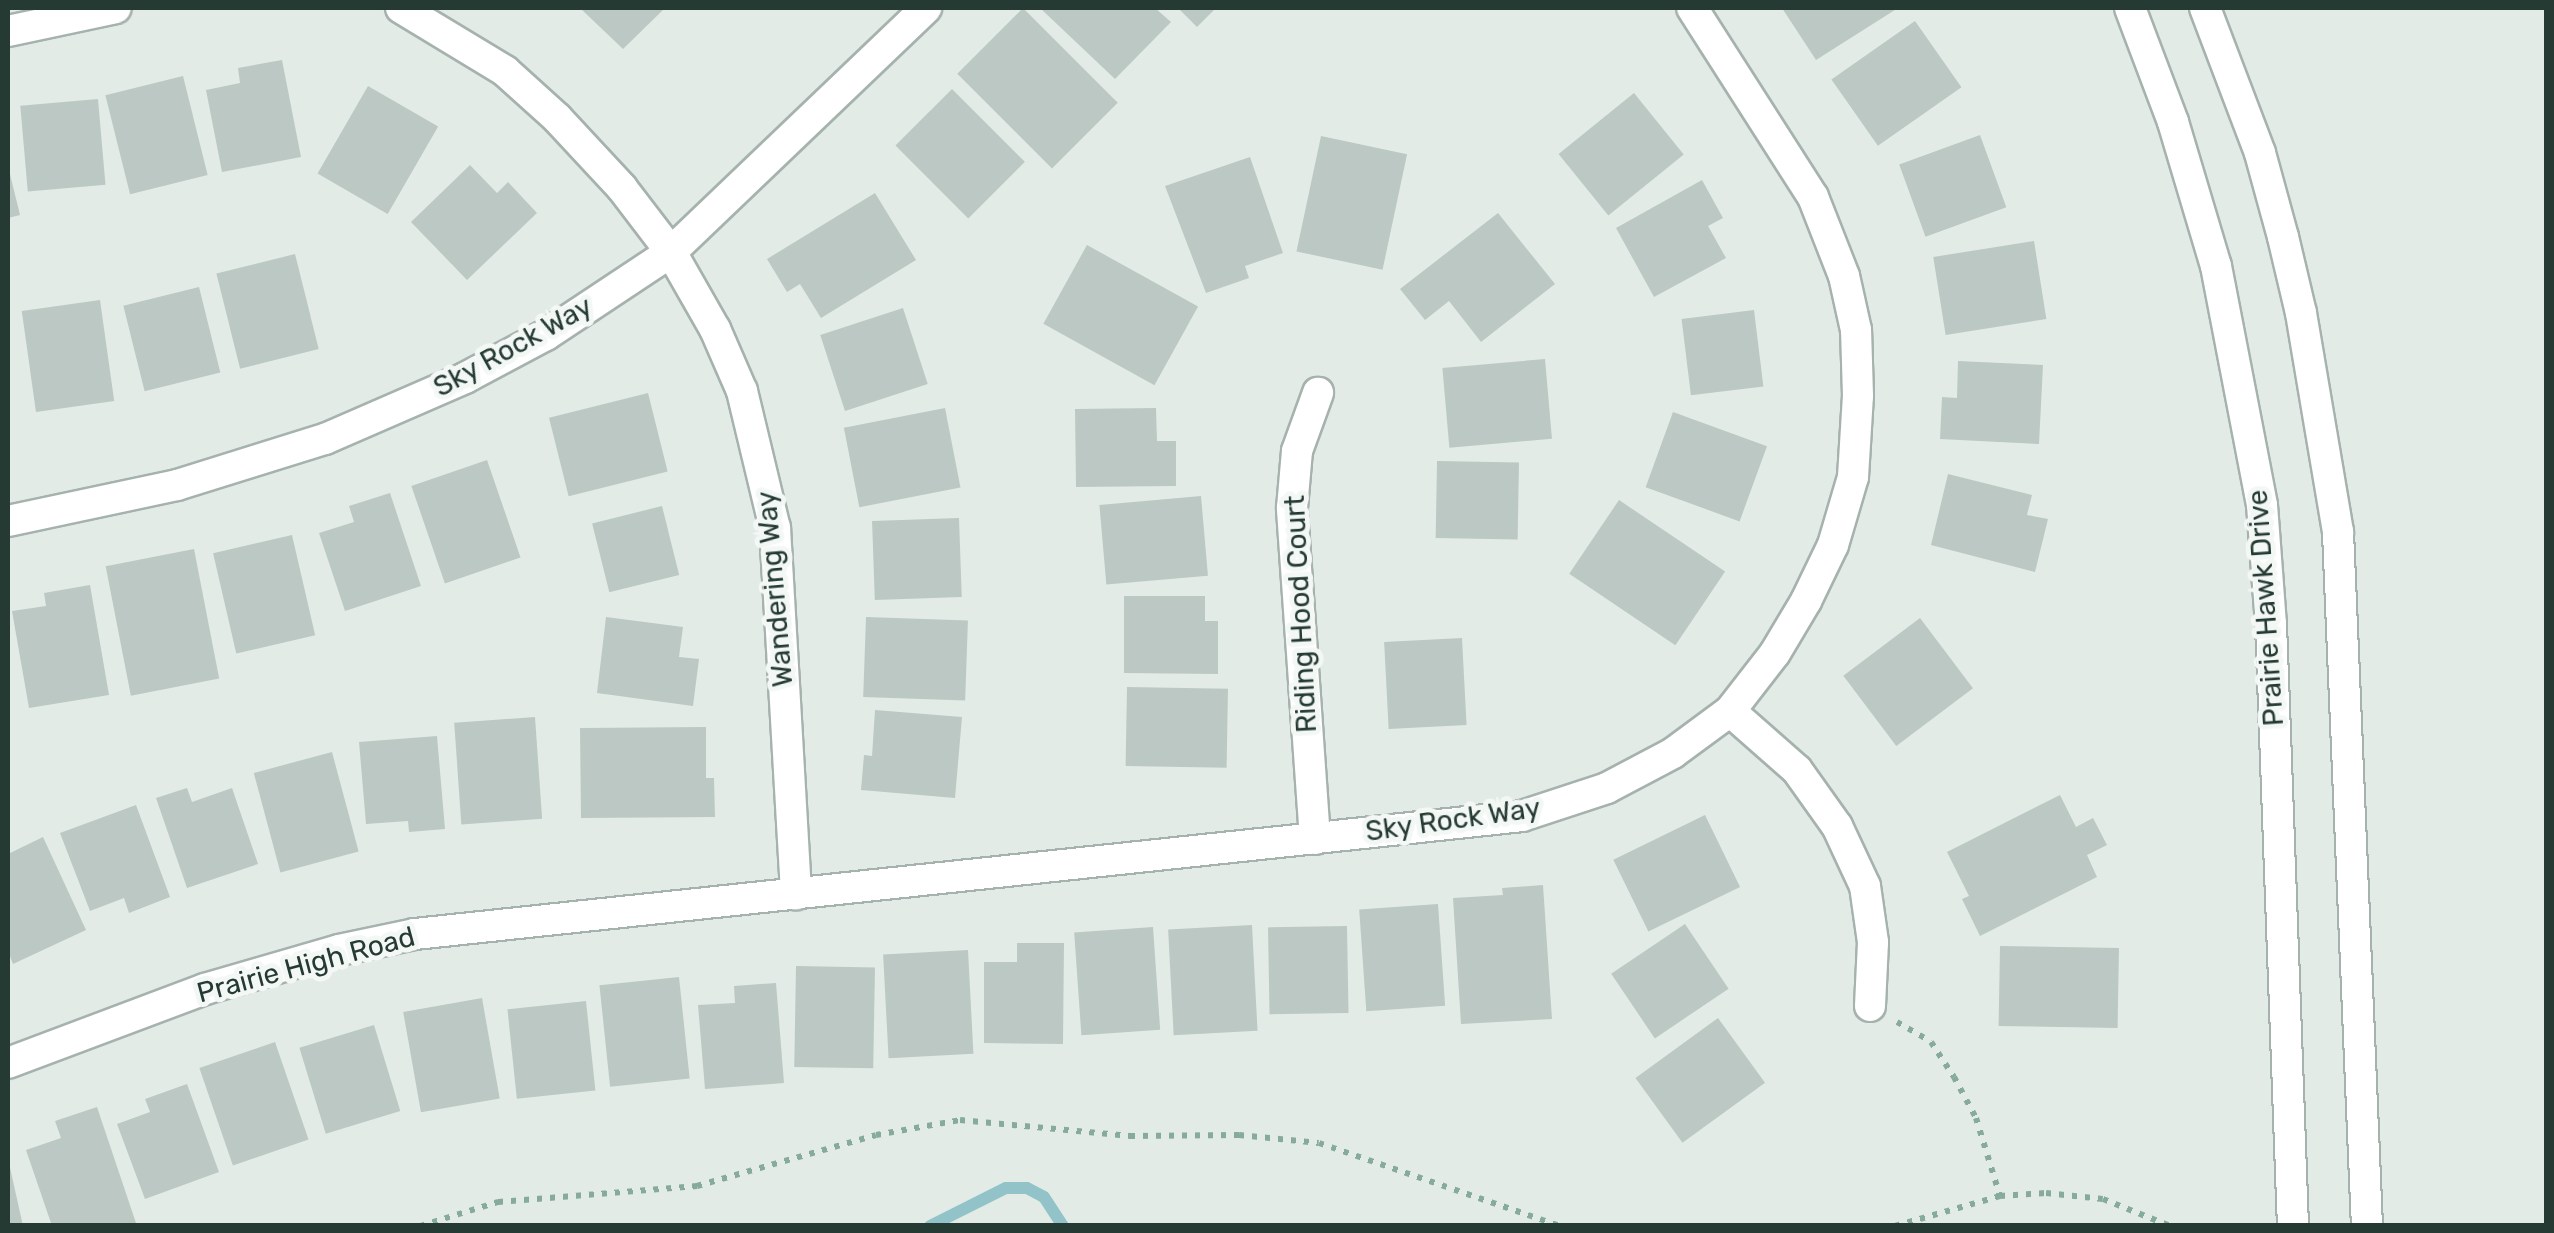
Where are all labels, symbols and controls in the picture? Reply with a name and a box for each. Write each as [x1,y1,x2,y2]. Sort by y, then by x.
street label: Sky Rock Way [427,289,599,405]
street label: Wandering Way [750,489,800,689]
street label: Prairie Hawk Drive [2241,489,2291,727]
street label: Riding Hood Court [1278,494,1324,734]
street label: Sky Rock Way [1363,791,1543,849]
street label: Prairie High Road [193,920,419,1010]

